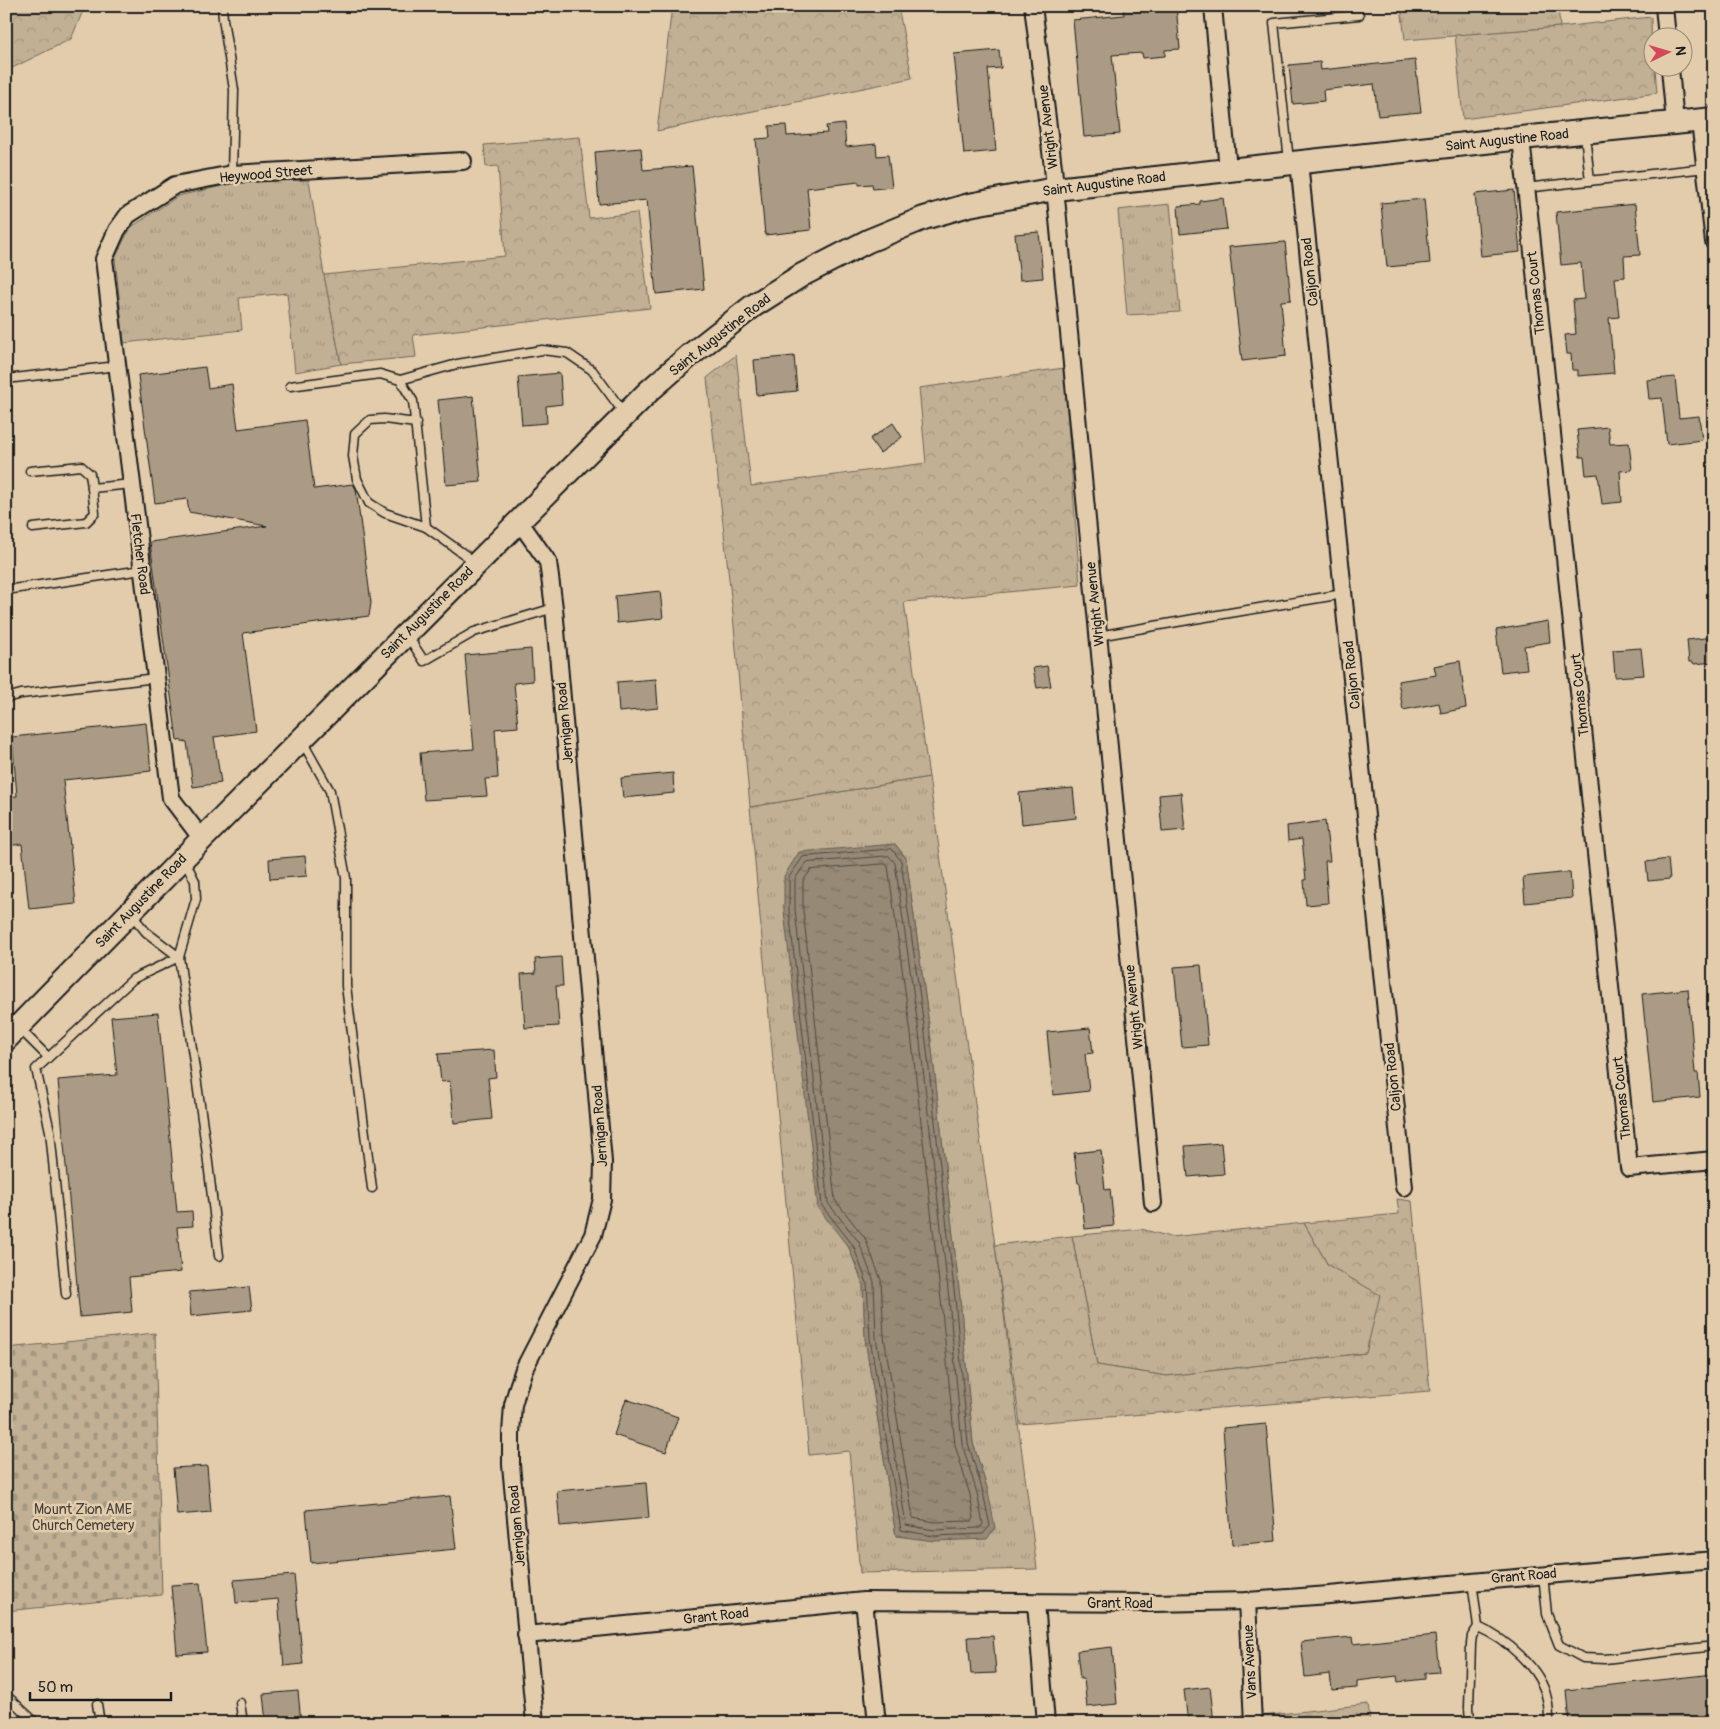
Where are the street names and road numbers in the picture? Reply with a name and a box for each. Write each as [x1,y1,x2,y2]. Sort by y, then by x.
street label: Wright Avenue [1034,84,1062,170]
street label: Saint Augustine Road [1444,125,1570,155]
street label: Heywood Street [219,161,314,187]
street label: Saint Augustine Road [1041,168,1167,200]
street label: Caljon Road [1298,237,1322,307]
street label: Thomas Court [1523,250,1549,335]
street label: Saint Augustine Road [666,290,774,380]
street label: Fletcher Road [127,512,153,596]
street label: Wright Avenue [1082,561,1108,647]
street label: Saint Augustine Road [377,563,477,663]
street label: Caljon Road [1340,640,1364,710]
street label: Thomas Court [1567,652,1593,737]
street label: Jernigan Road [553,681,577,765]
street label: Saint Augustine Road [92,850,190,952]
street label: Wright Avenue [1121,964,1147,1050]
street label: Caljon Road [1381,1042,1405,1112]
street label: Thomas Court [1609,1055,1635,1140]
street label: Jernigan Road [589,1084,611,1168]
street label: Jernigan Road [505,1484,529,1568]
street label: Grant Road [1490,1565,1558,1587]
street label: Grant Road [1087,1595,1153,1612]
street label: Grant Road [682,1604,750,1628]
street label: Vans Avenue [1240,1624,1260,1700]

